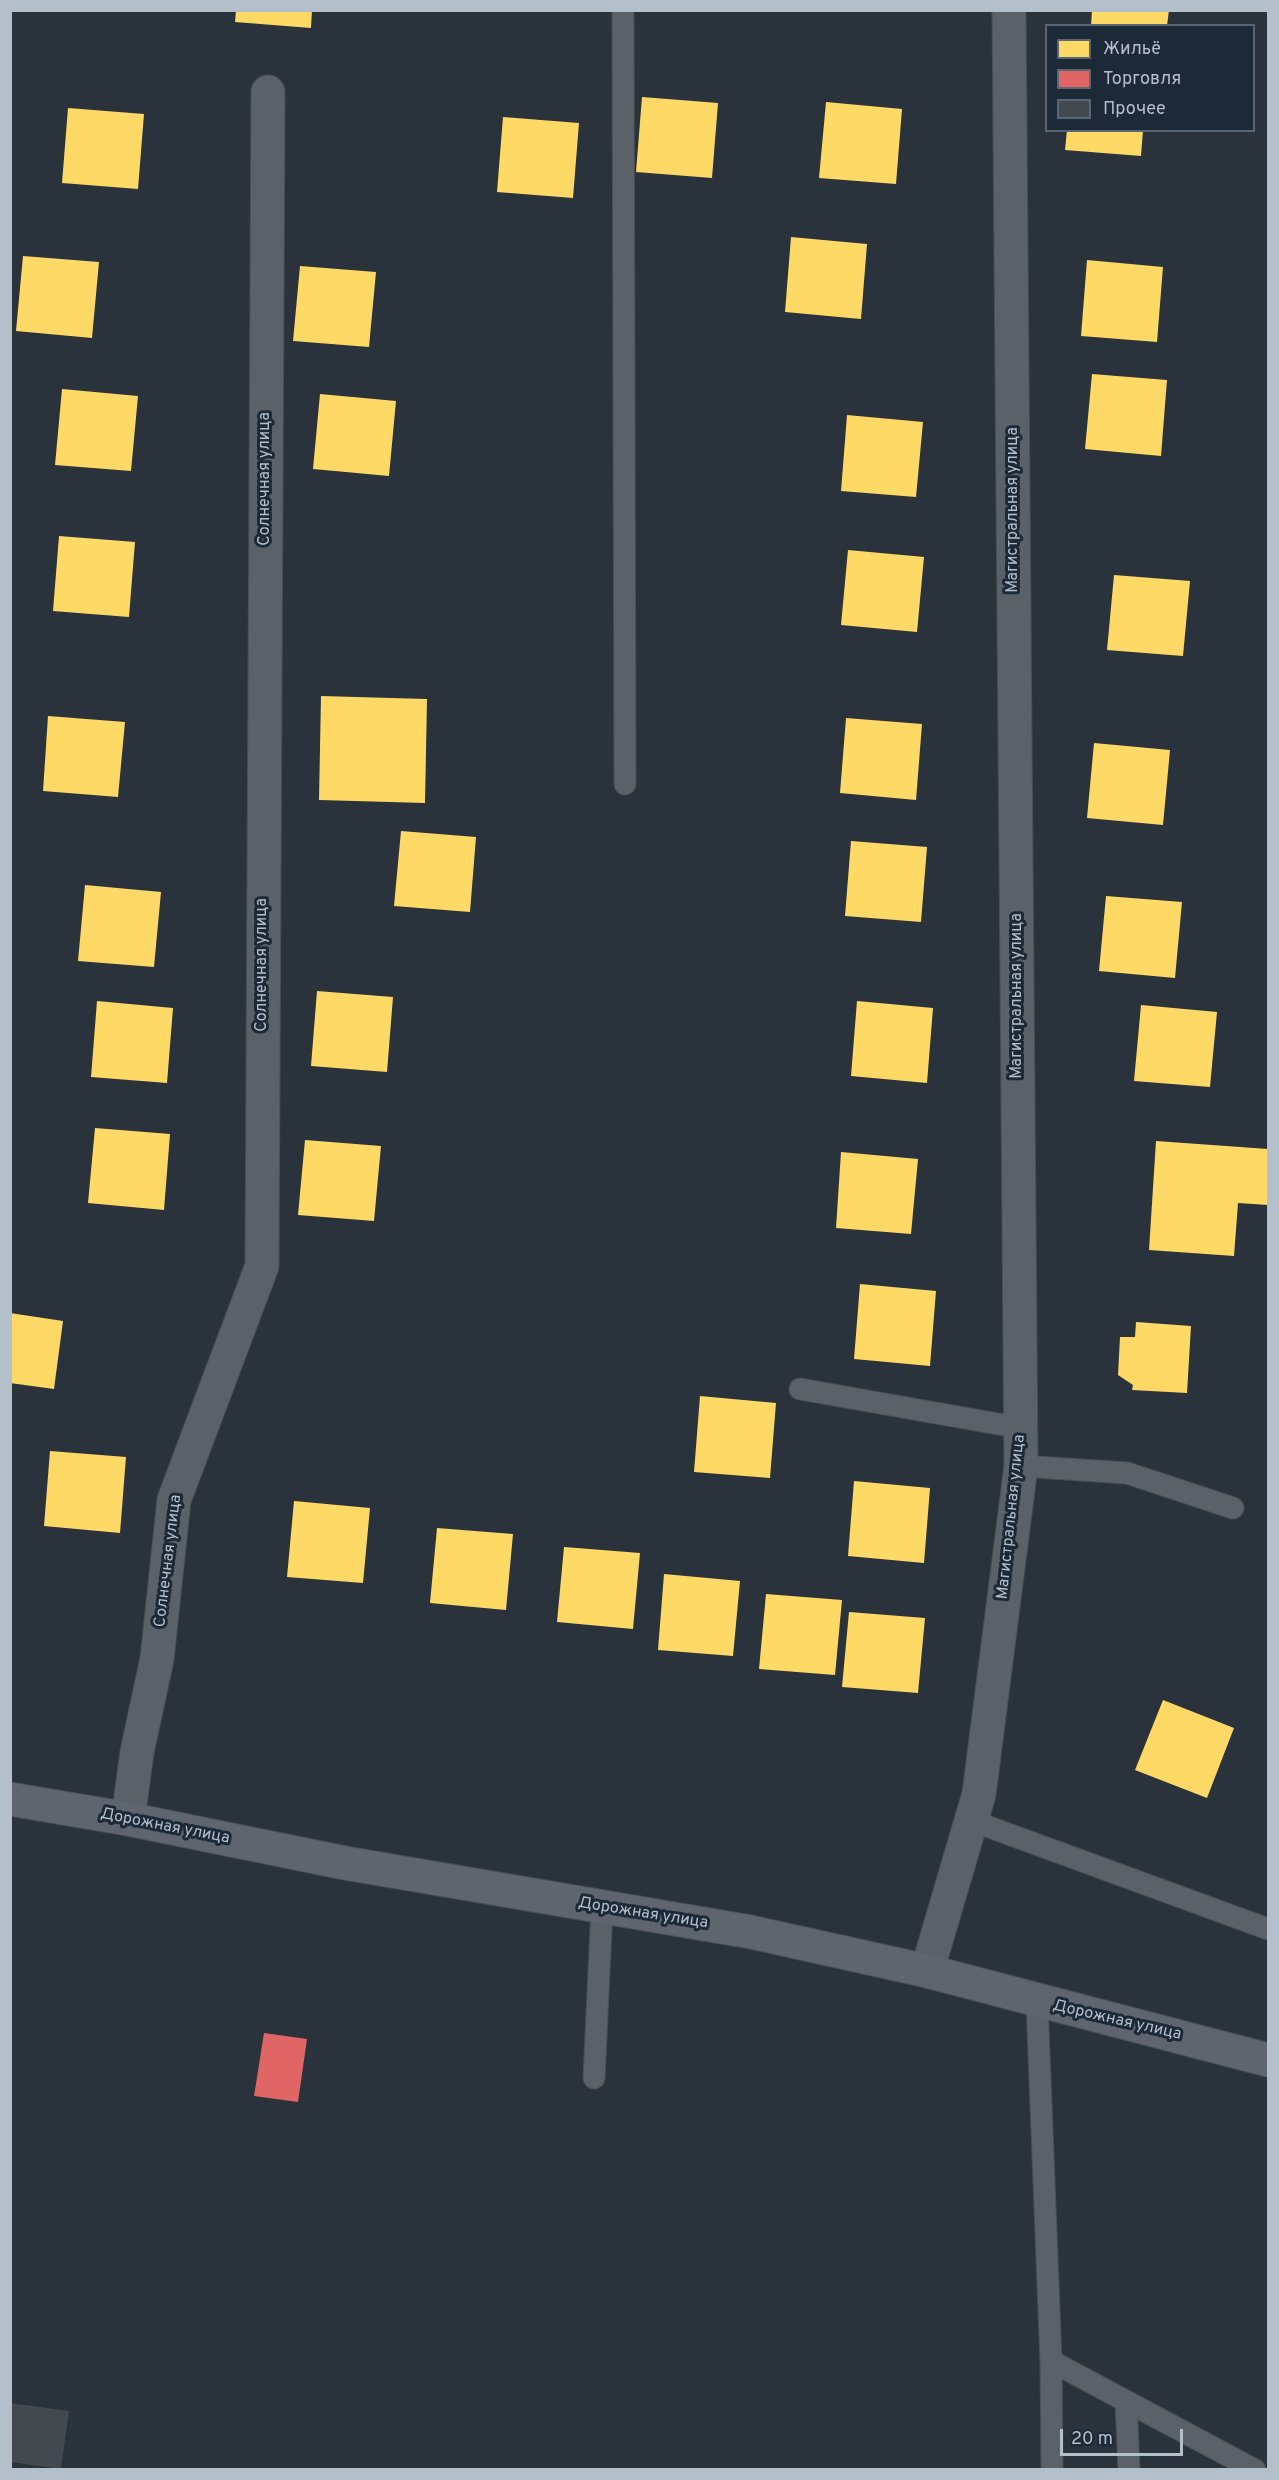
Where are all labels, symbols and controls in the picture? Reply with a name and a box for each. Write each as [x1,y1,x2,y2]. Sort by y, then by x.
legend [1045,24,1255,132]
text: Жильё [1103,38,1161,61]
text: Торговля [1103,68,1181,91]
text: Прочее [1103,98,1166,121]
street label: Солнечная улица [256,412,276,546]
street label: Магистральная улица [1004,427,1024,593]
street label: Солнечная улица [253,898,273,1032]
street label: Магистральная улица [1008,913,1028,1079]
street label: Магистральная улица [994,1434,1030,1600]
street label: Солнечная улица [151,1494,187,1628]
street label: Дорожная улица [99,1805,231,1849]
street label: Дорожная улица [577,1894,709,1934]
street label: Дорожная улица [1051,1997,1183,2045]
scale bar [1063,2417,1186,2455]
text: 20 m [1071,2428,1113,2451]

